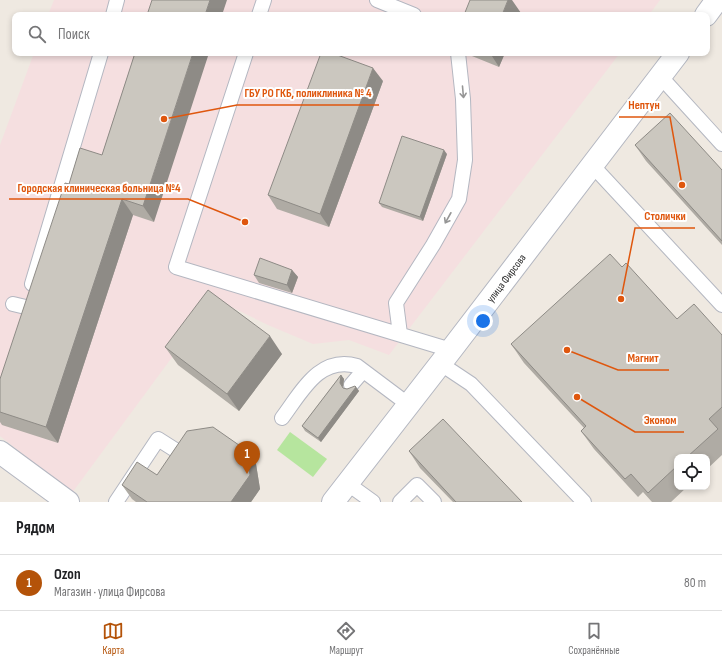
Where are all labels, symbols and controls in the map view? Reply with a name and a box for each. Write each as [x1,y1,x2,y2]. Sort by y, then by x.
search box [12,12,710,56]
icon: search [26,23,48,45]
text: Поиск [58,25,90,44]
callout: ГБУ РО ГКБ, поликлиника № 4 [237,81,379,105]
one-way arrow [459,85,466,98]
text: ГБУ РО ГКБ, поликлиника № 4 [244,86,372,101]
callout: Нептун [619,93,670,117]
text: Нептун [628,98,660,113]
callout: Городская клиническая больница №4 [9,175,188,199]
text: Городская клиническая больница №4 [18,181,181,196]
callout: Столички [635,204,695,228]
text: Столички [644,209,686,224]
one-way arrow [444,212,452,224]
street label: улица Фирсова [484,252,529,305]
your location [473,311,493,331]
callout: Магнит [618,346,669,370]
text: Магнит [627,351,659,366]
callout: Эконом [635,408,684,432]
text: Эконом [644,413,676,428]
pin: 1 [234,441,260,474]
map controls [674,454,710,490]
button: locate [674,454,710,490]
text: Рядом [16,518,55,538]
text: Ozon [54,565,81,584]
text: 1 [26,575,32,591]
text: 80 m [684,575,706,591]
text: Магазин · улица Фирсова [54,584,165,600]
tab: Карта [102,620,124,657]
tab: Маршрут [329,620,364,657]
tab: Сохранённые [568,620,620,657]

